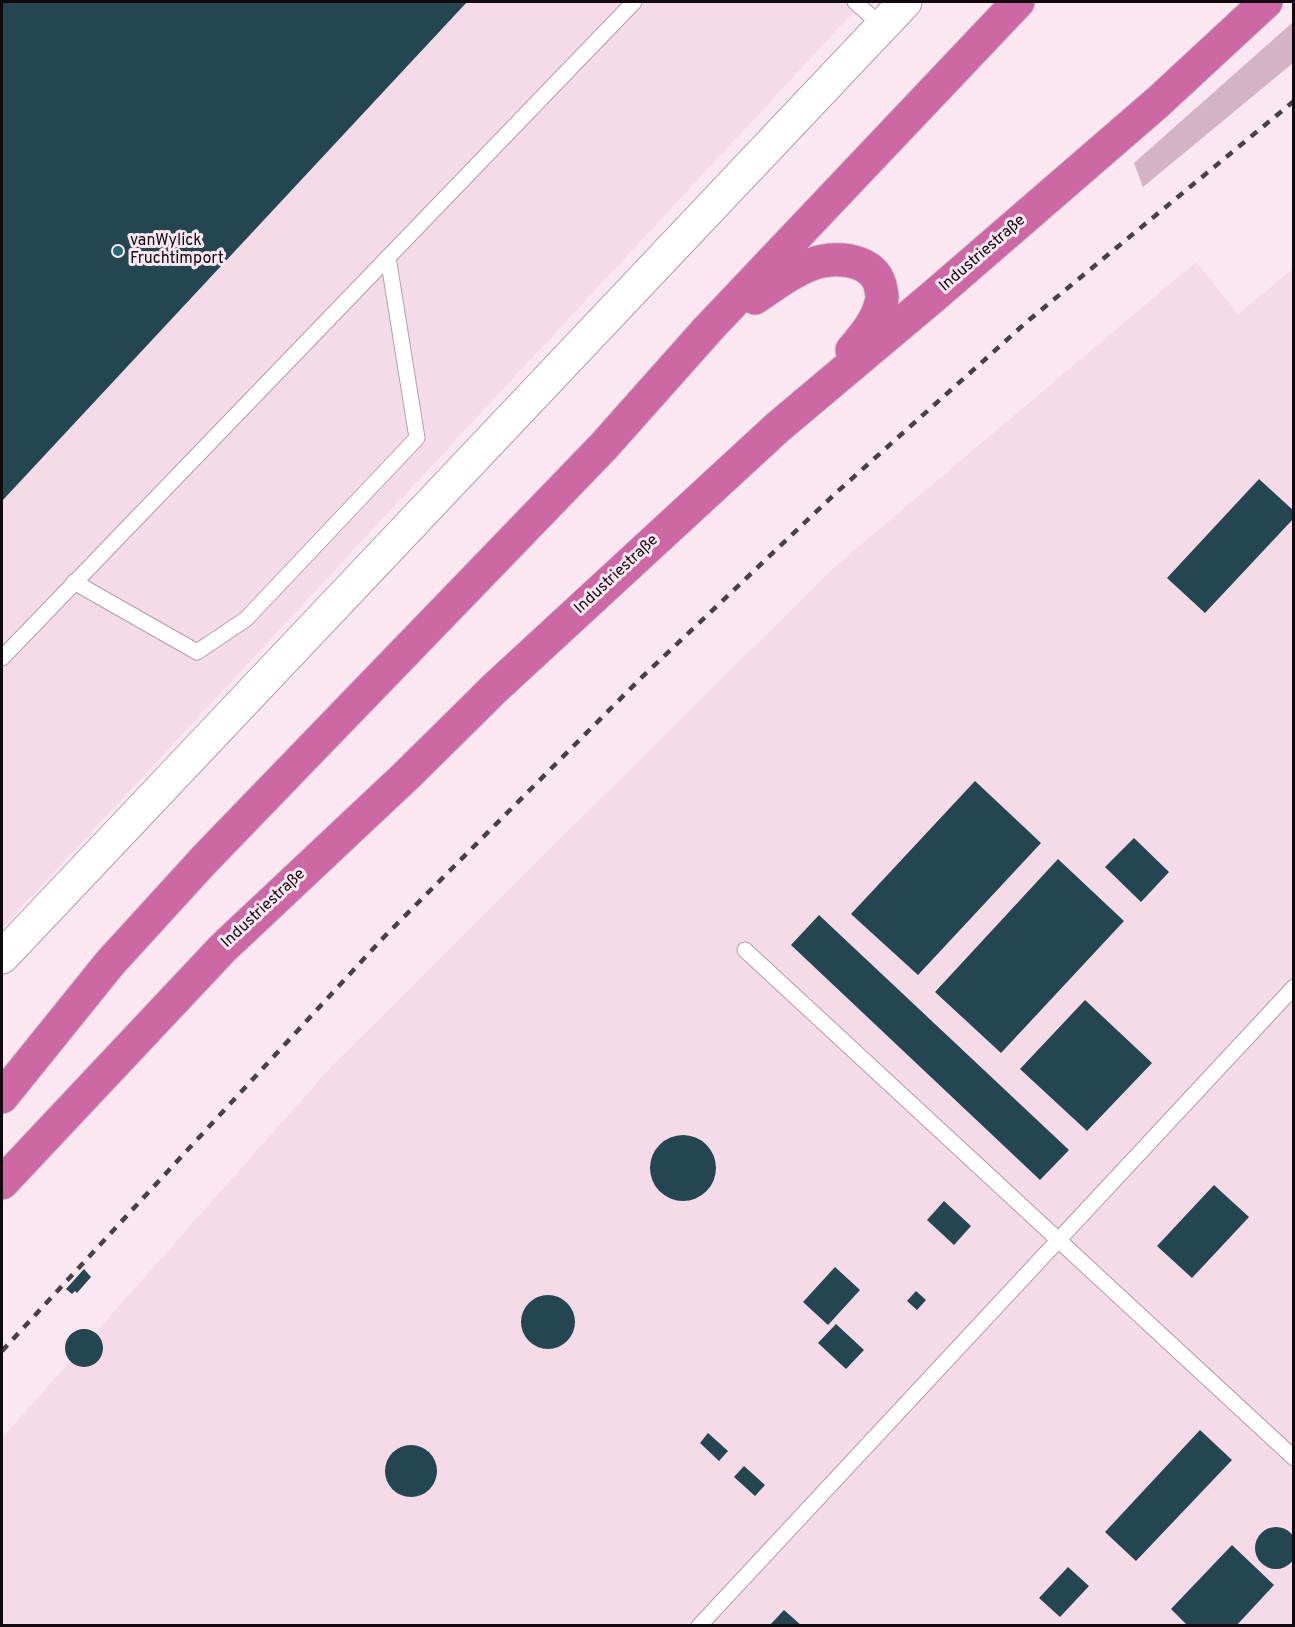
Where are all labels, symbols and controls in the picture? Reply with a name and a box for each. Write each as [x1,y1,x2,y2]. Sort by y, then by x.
street label: Industriestraße [936,211,1030,297]
place label: vanWylick Fruchtimport [130,232,224,270]
marker: vanWylick Fruchtimport [111,244,125,258]
street label: Industriestraße [571,531,663,619]
street label: Industriestraße [218,865,310,953]

